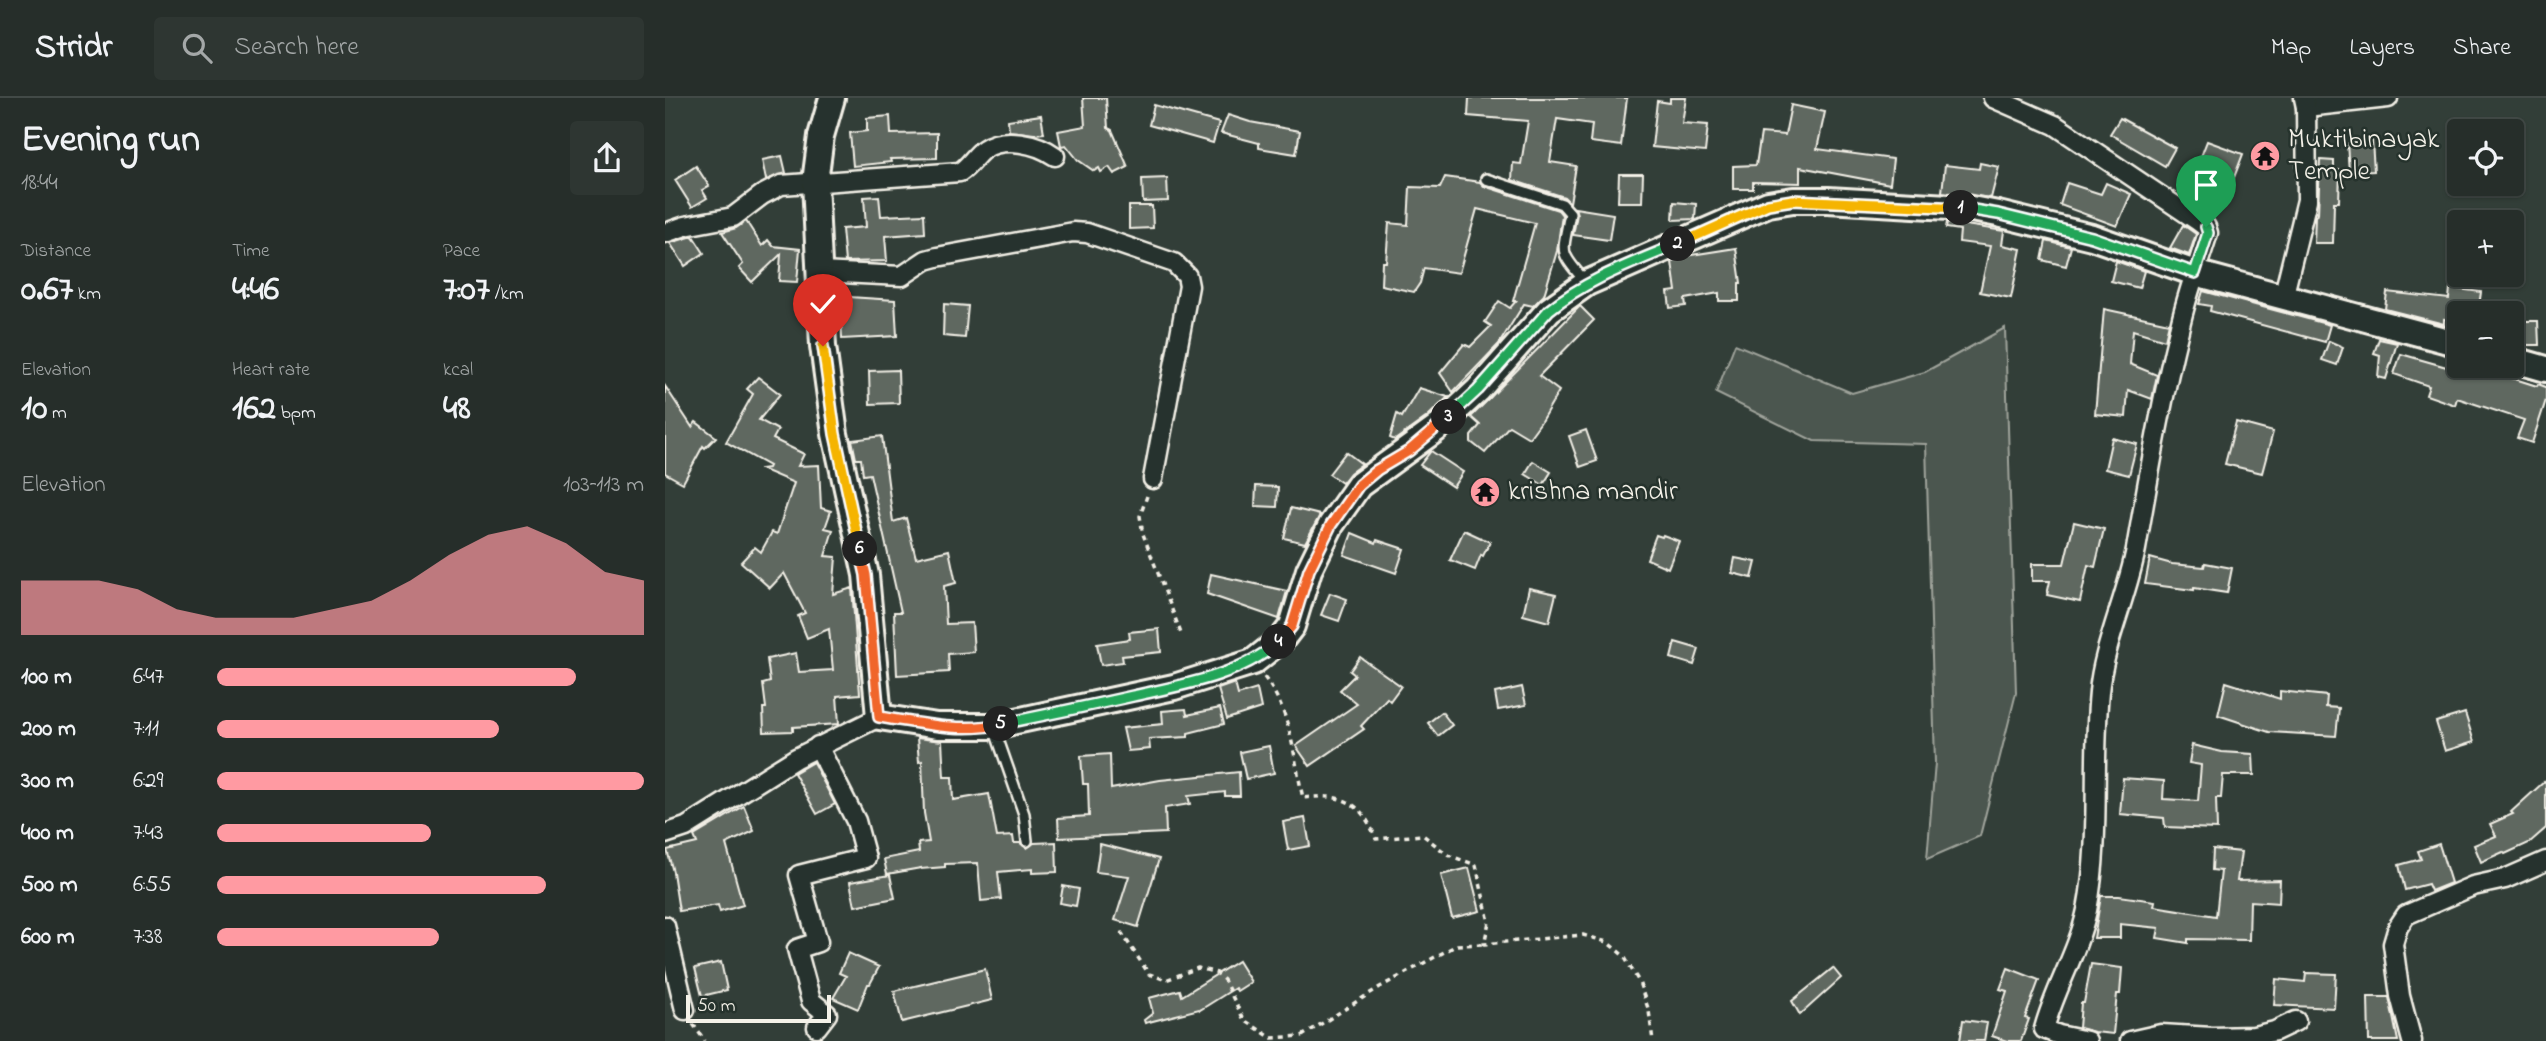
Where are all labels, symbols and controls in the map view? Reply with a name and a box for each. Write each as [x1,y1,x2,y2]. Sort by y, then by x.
search box [154,17,644,80]
text: Stridr [35,24,112,72]
icon: search [178,29,216,67]
text: Search here [234,29,359,67]
text: Map [2271,31,2311,66]
text: Layers [2349,31,2415,66]
text: Share [2453,31,2511,66]
text: Evening run [21,113,200,169]
map controls [2447,119,2524,378]
button: locate [2447,119,2524,196]
place label: Muktibinayak Temple [2288,120,2440,193]
button: share [570,121,644,195]
temple icon: Muktibinayak Temple [2248,139,2282,173]
pin [2176,155,2236,227]
icon: arrive [2187,166,2225,204]
text: 18:44 [21,167,58,200]
pin: 1 [1943,190,1979,226]
text: 1 [1957,194,1964,221]
button: + [2447,210,2524,287]
pin: 2 [1661,226,1695,262]
text: 2 [1673,230,1682,257]
text: Distance [21,238,91,265]
text: Time [232,238,270,265]
text: Pace [443,238,480,265]
text: 0.67 [21,265,73,316]
text: 4:46 [232,265,279,316]
text: 7:07 [443,265,490,316]
pin [793,274,853,346]
text: km [73,281,101,308]
text: /km [490,281,524,308]
icon: check [804,285,842,323]
button: − [2447,301,2524,378]
text: Elevation [21,357,91,384]
text: Heart rate [232,357,310,384]
text: kcal [443,357,473,384]
text: 10 [21,384,47,435]
text: 162 [232,384,276,435]
text: 48 [443,384,471,435]
text: m [47,400,67,427]
text: bpm [276,400,316,427]
pin: 3 [1431,400,1467,434]
text: 3 [1445,403,1452,430]
text: Elevation [21,469,106,502]
text: 103–113 m [563,469,644,502]
place label: krishna mandir [1508,472,1678,513]
temple icon: krishna mandir [1468,475,1502,509]
pin: 6 [843,532,877,566]
text: 6 [855,535,864,562]
pin: 4 [1261,624,1297,660]
text: 4 [1275,628,1282,655]
text: 100 m [21,661,72,694]
text: 6:47 [133,661,164,694]
pin: 5 [983,706,1019,742]
text: 5 [995,710,1006,737]
text: 200 m [21,713,76,746]
text: 7:11 [133,713,159,746]
text: 300 m [21,765,74,798]
text: 6:29 [133,765,163,798]
text: 400 m [21,817,74,850]
text: 7:43 [133,817,163,850]
text: 500 m [21,869,78,902]
text: 6:55 [133,869,171,902]
text: 600 m [21,921,75,954]
text: 7:38 [133,921,163,954]
scale bar [686,992,831,1024]
text: 50 m [697,993,736,1020]

